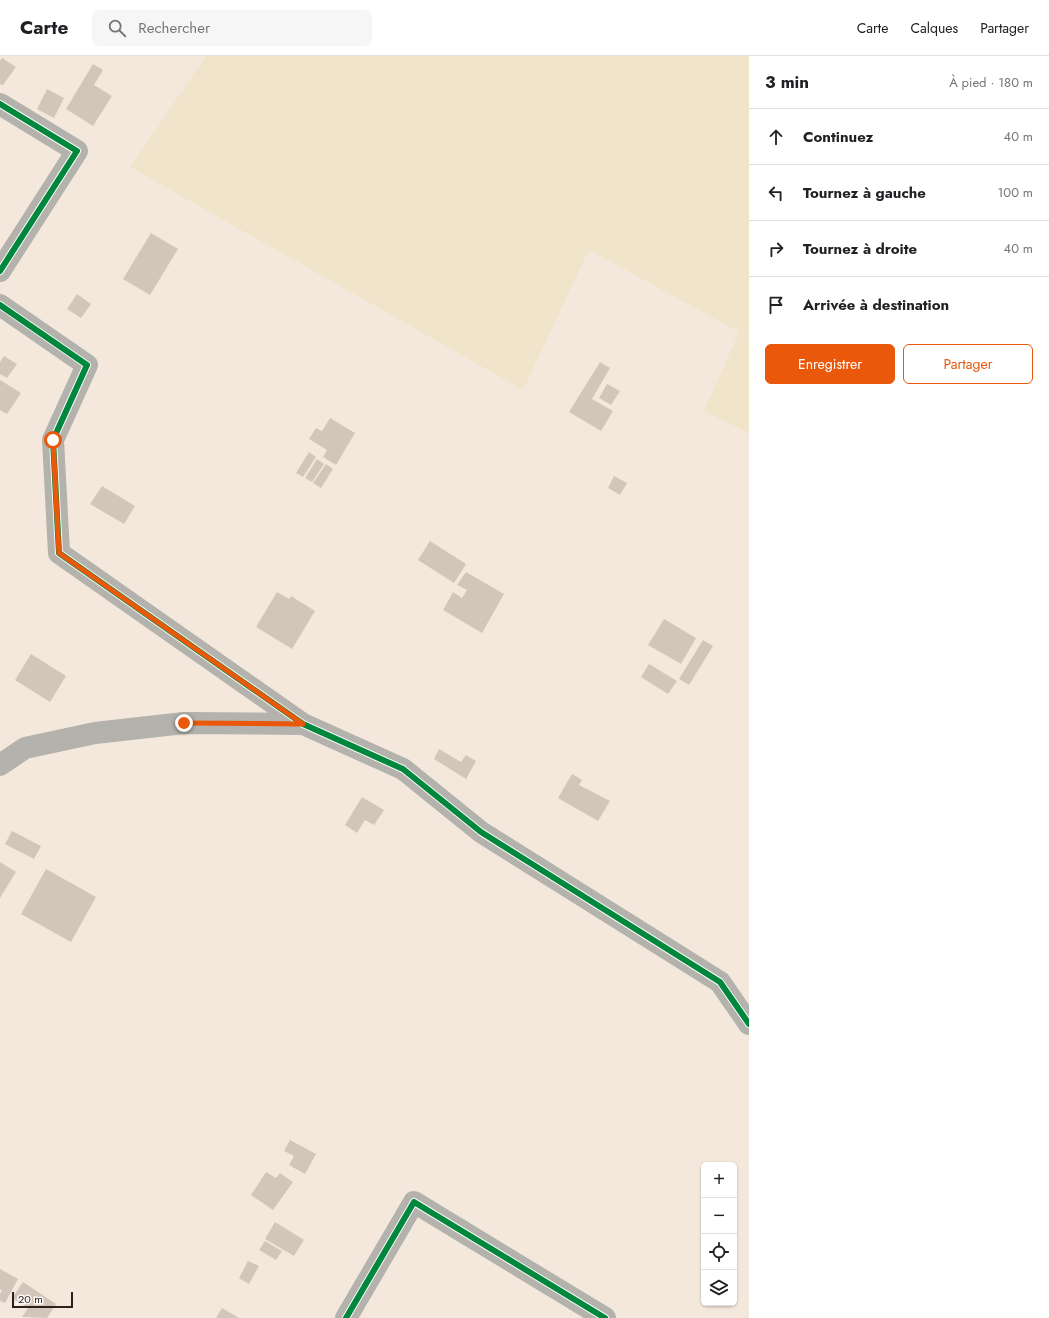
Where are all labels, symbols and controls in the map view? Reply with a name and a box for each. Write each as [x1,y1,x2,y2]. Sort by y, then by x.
search box [92,10,372,46]
text: Carte [20,14,68,41]
icon: search [106,17,128,39]
text: Rechercher [138,17,210,39]
text: Carte [857,18,888,38]
text: Calques [910,18,958,38]
text: Partager [980,18,1029,38]
text: 3 min [765,70,809,94]
text: À pied · 180 m [949,73,1033,92]
icon: ahead [765,126,787,148]
text: Continuez [803,126,873,148]
text: 40 m [1004,127,1033,146]
icon: left [765,182,787,204]
text: Tournez à gauche [803,182,926,204]
text: 100 m [998,183,1033,202]
icon: right [765,238,787,260]
text: Tournez à droite [803,238,917,260]
text: 40 m [1004,239,1033,258]
icon: arrive [765,294,787,316]
text: Arrivée à destination [803,294,949,316]
button: Enregistrer [765,344,895,384]
button: Partager [903,344,1033,384]
route start [44,431,62,449]
route end [175,714,193,732]
map controls [701,1162,737,1306]
button: + [701,1162,737,1198]
button: − [701,1198,737,1234]
button: locate [701,1234,737,1270]
button: layers [701,1270,737,1306]
scale bar [12,1290,73,1309]
text: 20 m [18,1291,43,1307]

